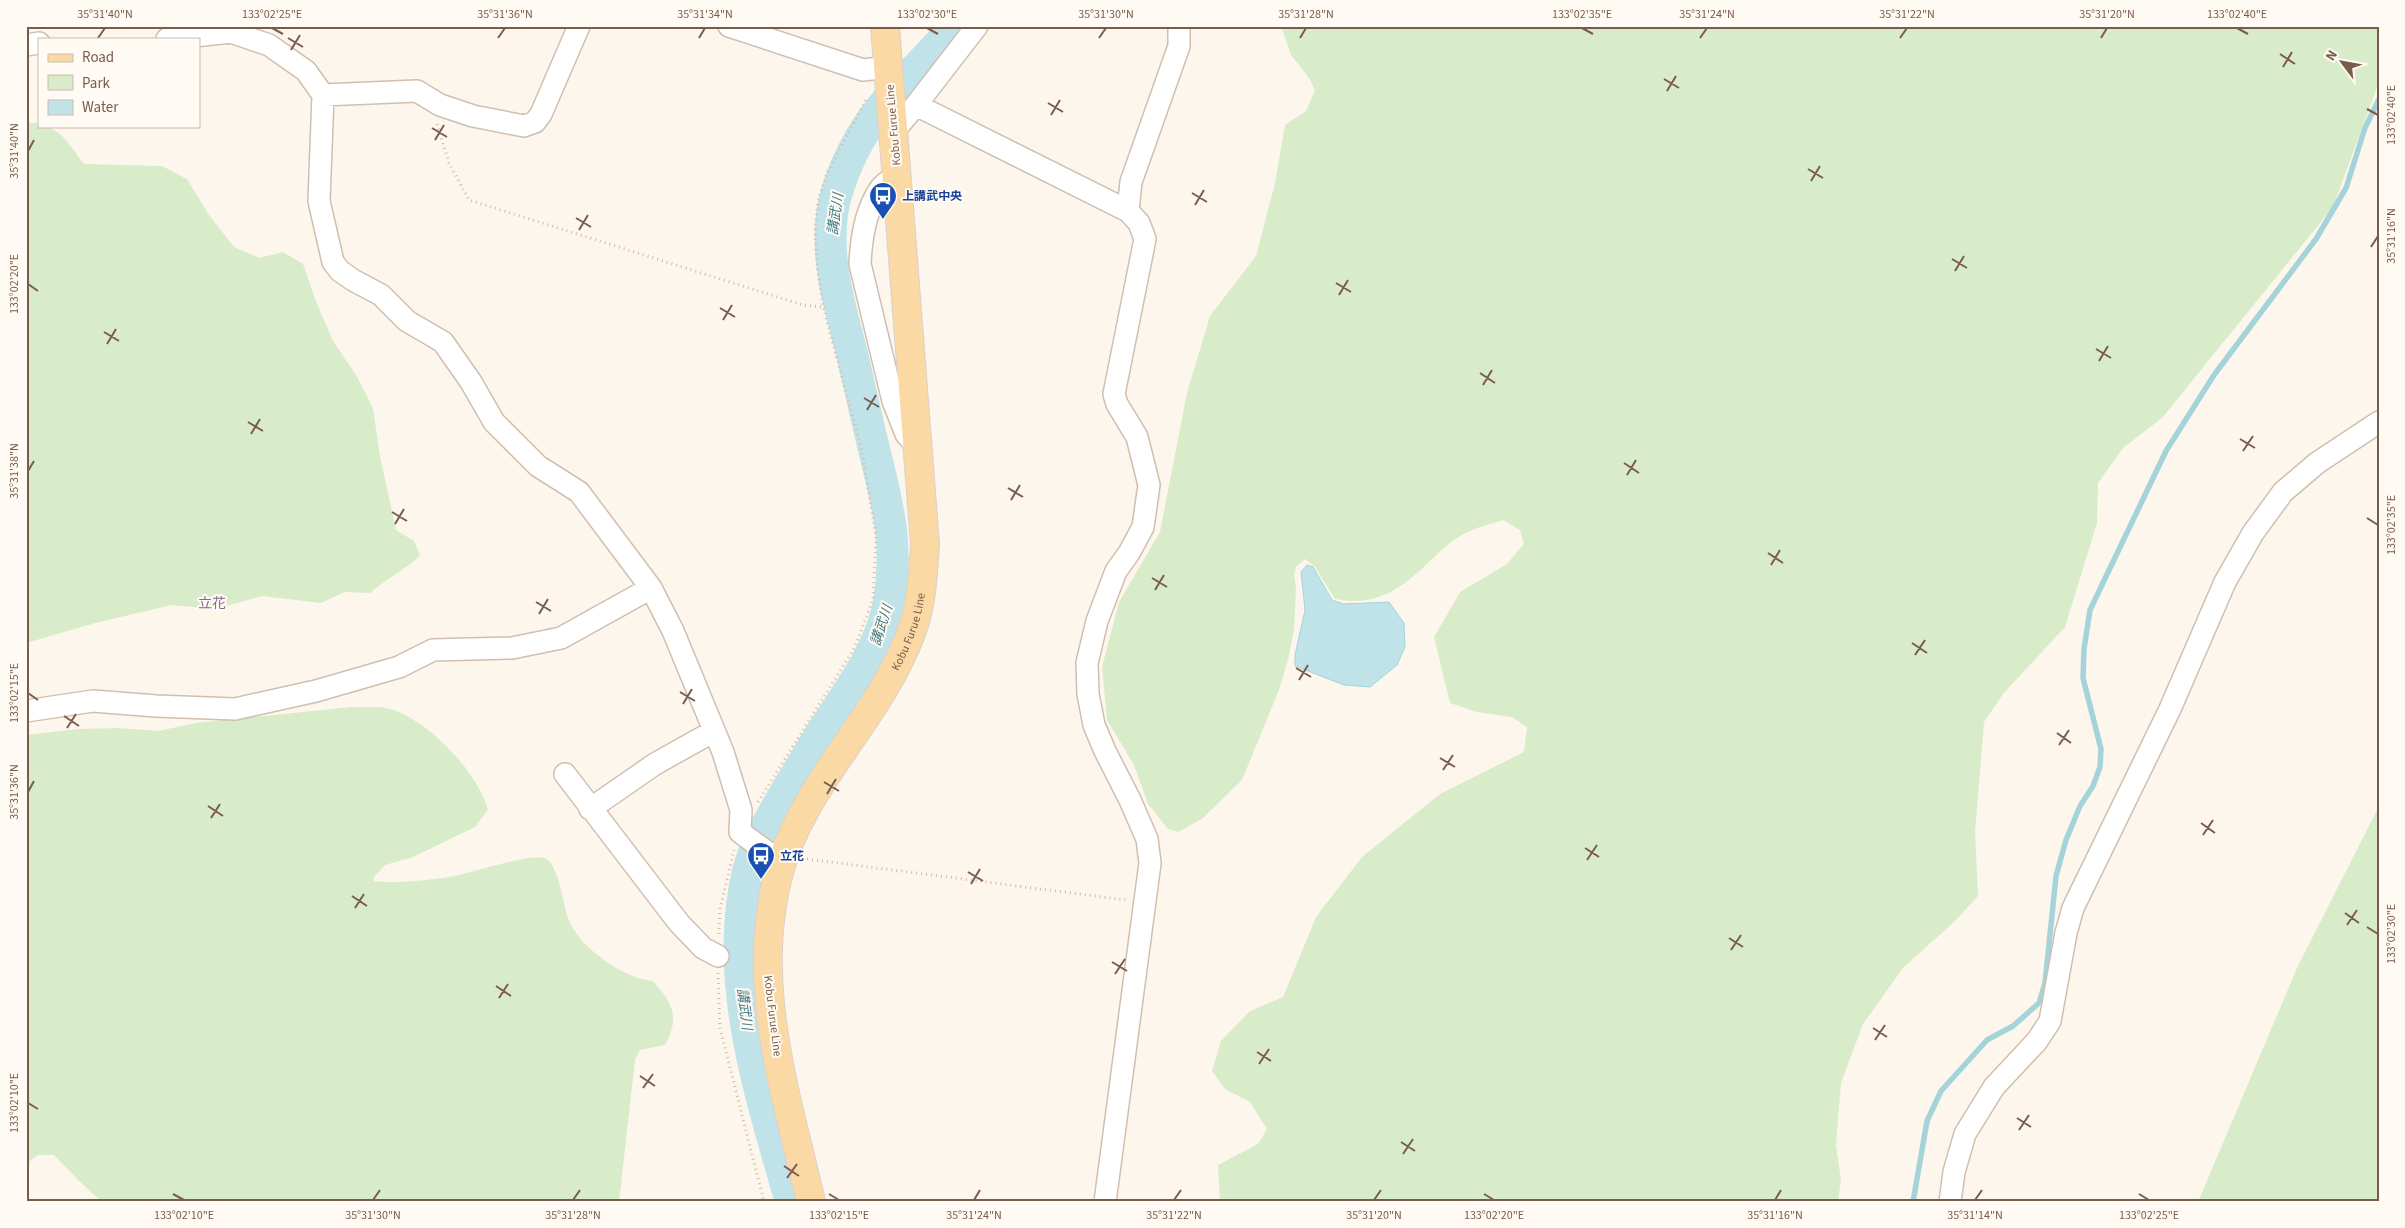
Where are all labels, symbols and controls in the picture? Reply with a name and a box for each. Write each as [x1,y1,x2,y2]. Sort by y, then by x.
text: 35°31'40"N [77,6,133,23]
text: 133°02'25"E [242,6,302,23]
text: 35°31'36"N [477,6,533,23]
text: 35°31'34"N [677,6,733,23]
text: 133°02'30"E [897,6,957,23]
text: 35°31'30"N [1078,6,1134,23]
text: 35°31'28"N [1278,6,1334,23]
text: 133°02'35"E [1552,6,1612,23]
text: 35°31'24"N [1679,6,1735,23]
text: 35°31'22"N [1879,6,1935,23]
text: 35°31'20"N [2079,6,2135,23]
text: 133°02'40"E [2207,6,2267,23]
legend [38,38,200,128]
north arrow [2318,38,2368,88]
text: N [2321,46,2343,65]
text: Road [82,47,114,68]
text: Park [82,73,111,94]
street label: Kobu Furue Line [881,84,906,166]
text: 133°02'40"E [2383,85,2400,145]
text: Water [82,97,119,118]
text: 35°31'40"N [6,123,23,179]
bus stop icon: 上講武中央 [868,181,898,220]
place label: 上講武中央 [902,188,962,205]
water label: 講武川 [823,190,849,236]
text: 35°31'16"N [2383,208,2400,264]
text: 133°02'20"E [6,254,23,314]
text: 35°31'38"N [6,443,23,499]
text: 133°02'35"E [2383,495,2400,555]
street label: Kobu Furue Line [887,592,930,674]
district label: 立花 [198,594,226,614]
water label: 講武川 [866,600,899,648]
text: 133°02'15"E [6,663,23,723]
text: 35°31'36"N [6,764,23,820]
bus stop icon: 立花 [746,841,776,880]
place label: 立花 [780,848,804,865]
text: 133°02'30"E [2383,904,2400,964]
street label: Kobu Furue Line [759,975,786,1058]
water label: 講武川 [732,987,757,1033]
text: 133°02'10"E [6,1073,23,1133]
text: 133°02'10"E [154,1207,214,1224]
text: 35°31'30"N [345,1207,401,1224]
text: 35°31'28"N [545,1207,601,1224]
text: 133°02'15"E [809,1207,869,1224]
text: 35°31'24"N [946,1207,1002,1224]
text: 35°31'22"N [1146,1207,1202,1224]
text: 35°31'20"N [1346,1207,1402,1224]
text: 133°02'20"E [1464,1207,1524,1224]
text: 35°31'16"N [1747,1207,1803,1224]
text: 35°31'14"N [1947,1207,2003,1224]
text: 133°02'25"E [2119,1207,2179,1224]

